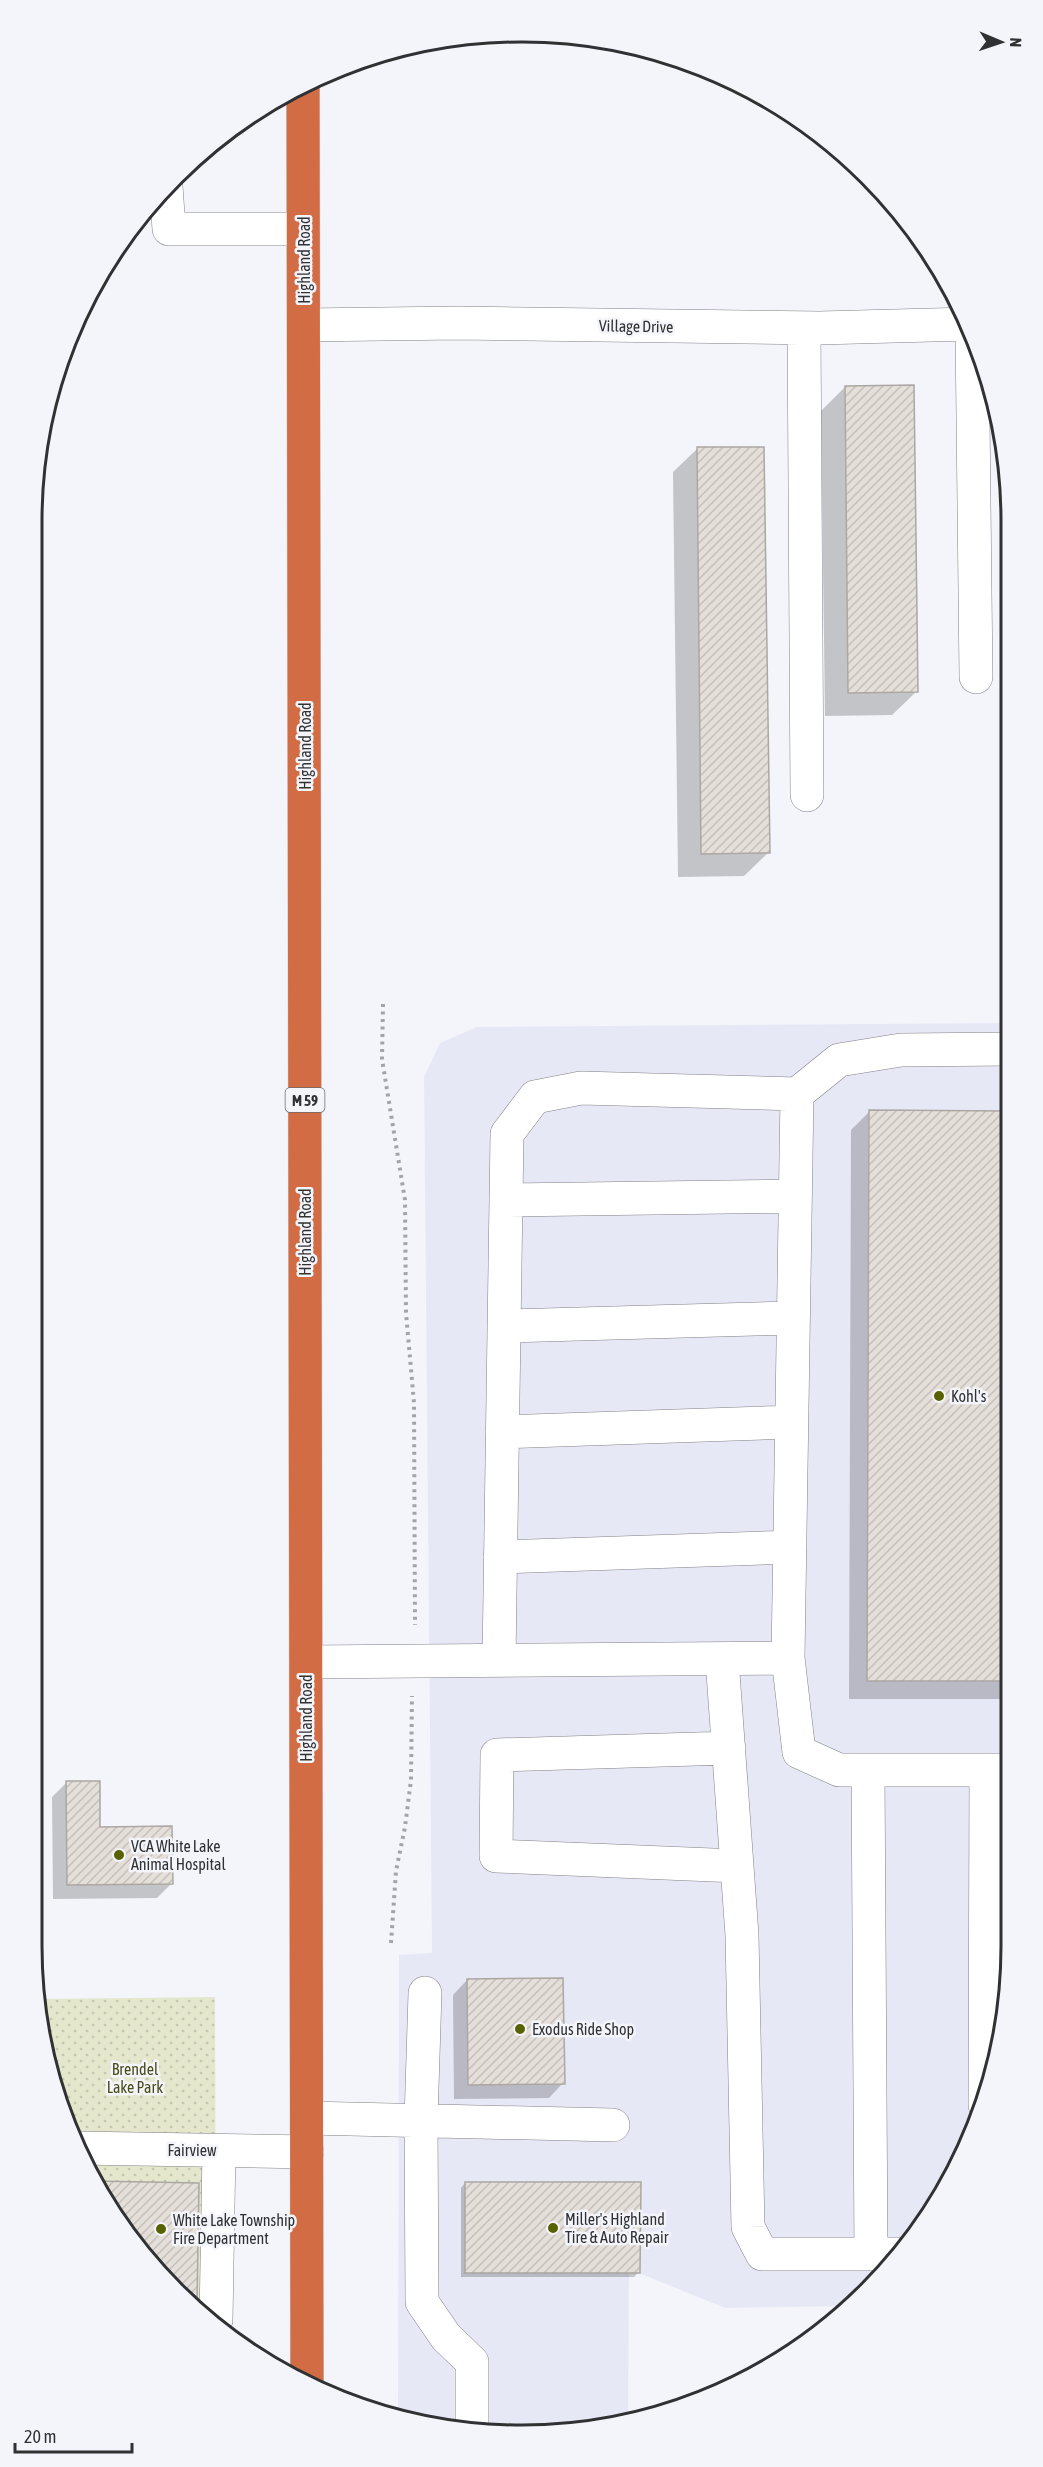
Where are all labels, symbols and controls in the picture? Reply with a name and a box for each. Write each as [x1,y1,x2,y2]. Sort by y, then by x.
north arrow [971,12,1031,72]
text: N [1007,37,1025,48]
street label: Highland Road [295,216,314,304]
street label: Village Drive [599,316,673,337]
street label: Highland Road [296,702,315,790]
road number: M 59 [286,1088,324,1112]
street label: Highland Road [296,1188,315,1276]
place label: Kohl's [951,1387,987,1405]
marker: Kohl's [932,1389,946,1403]
street label: Highland Road [297,1674,316,1762]
place label: VCA White Lake Animal Hospital [131,1837,226,1874]
marker: VCA White Lake Animal Hospital [112,1848,126,1862]
place label: Exodus Ride Shop [532,2020,634,2039]
marker: Exodus Ride Shop [513,2022,527,2036]
park label: Brendel Lake Park [107,2060,163,2096]
street label: Fairview [168,2141,217,2159]
place label: Miller's Highland Tire & Auto Repair [565,2210,669,2247]
place label: White Lake Township Fire Department [173,2211,295,2248]
marker: Miller's Highland Tire & Auto Repair [546,2221,560,2235]
marker: White Lake Township Fire Department [154,2222,168,2236]
scale bar [15,2416,132,2454]
text: 20 m [24,2426,56,2447]

